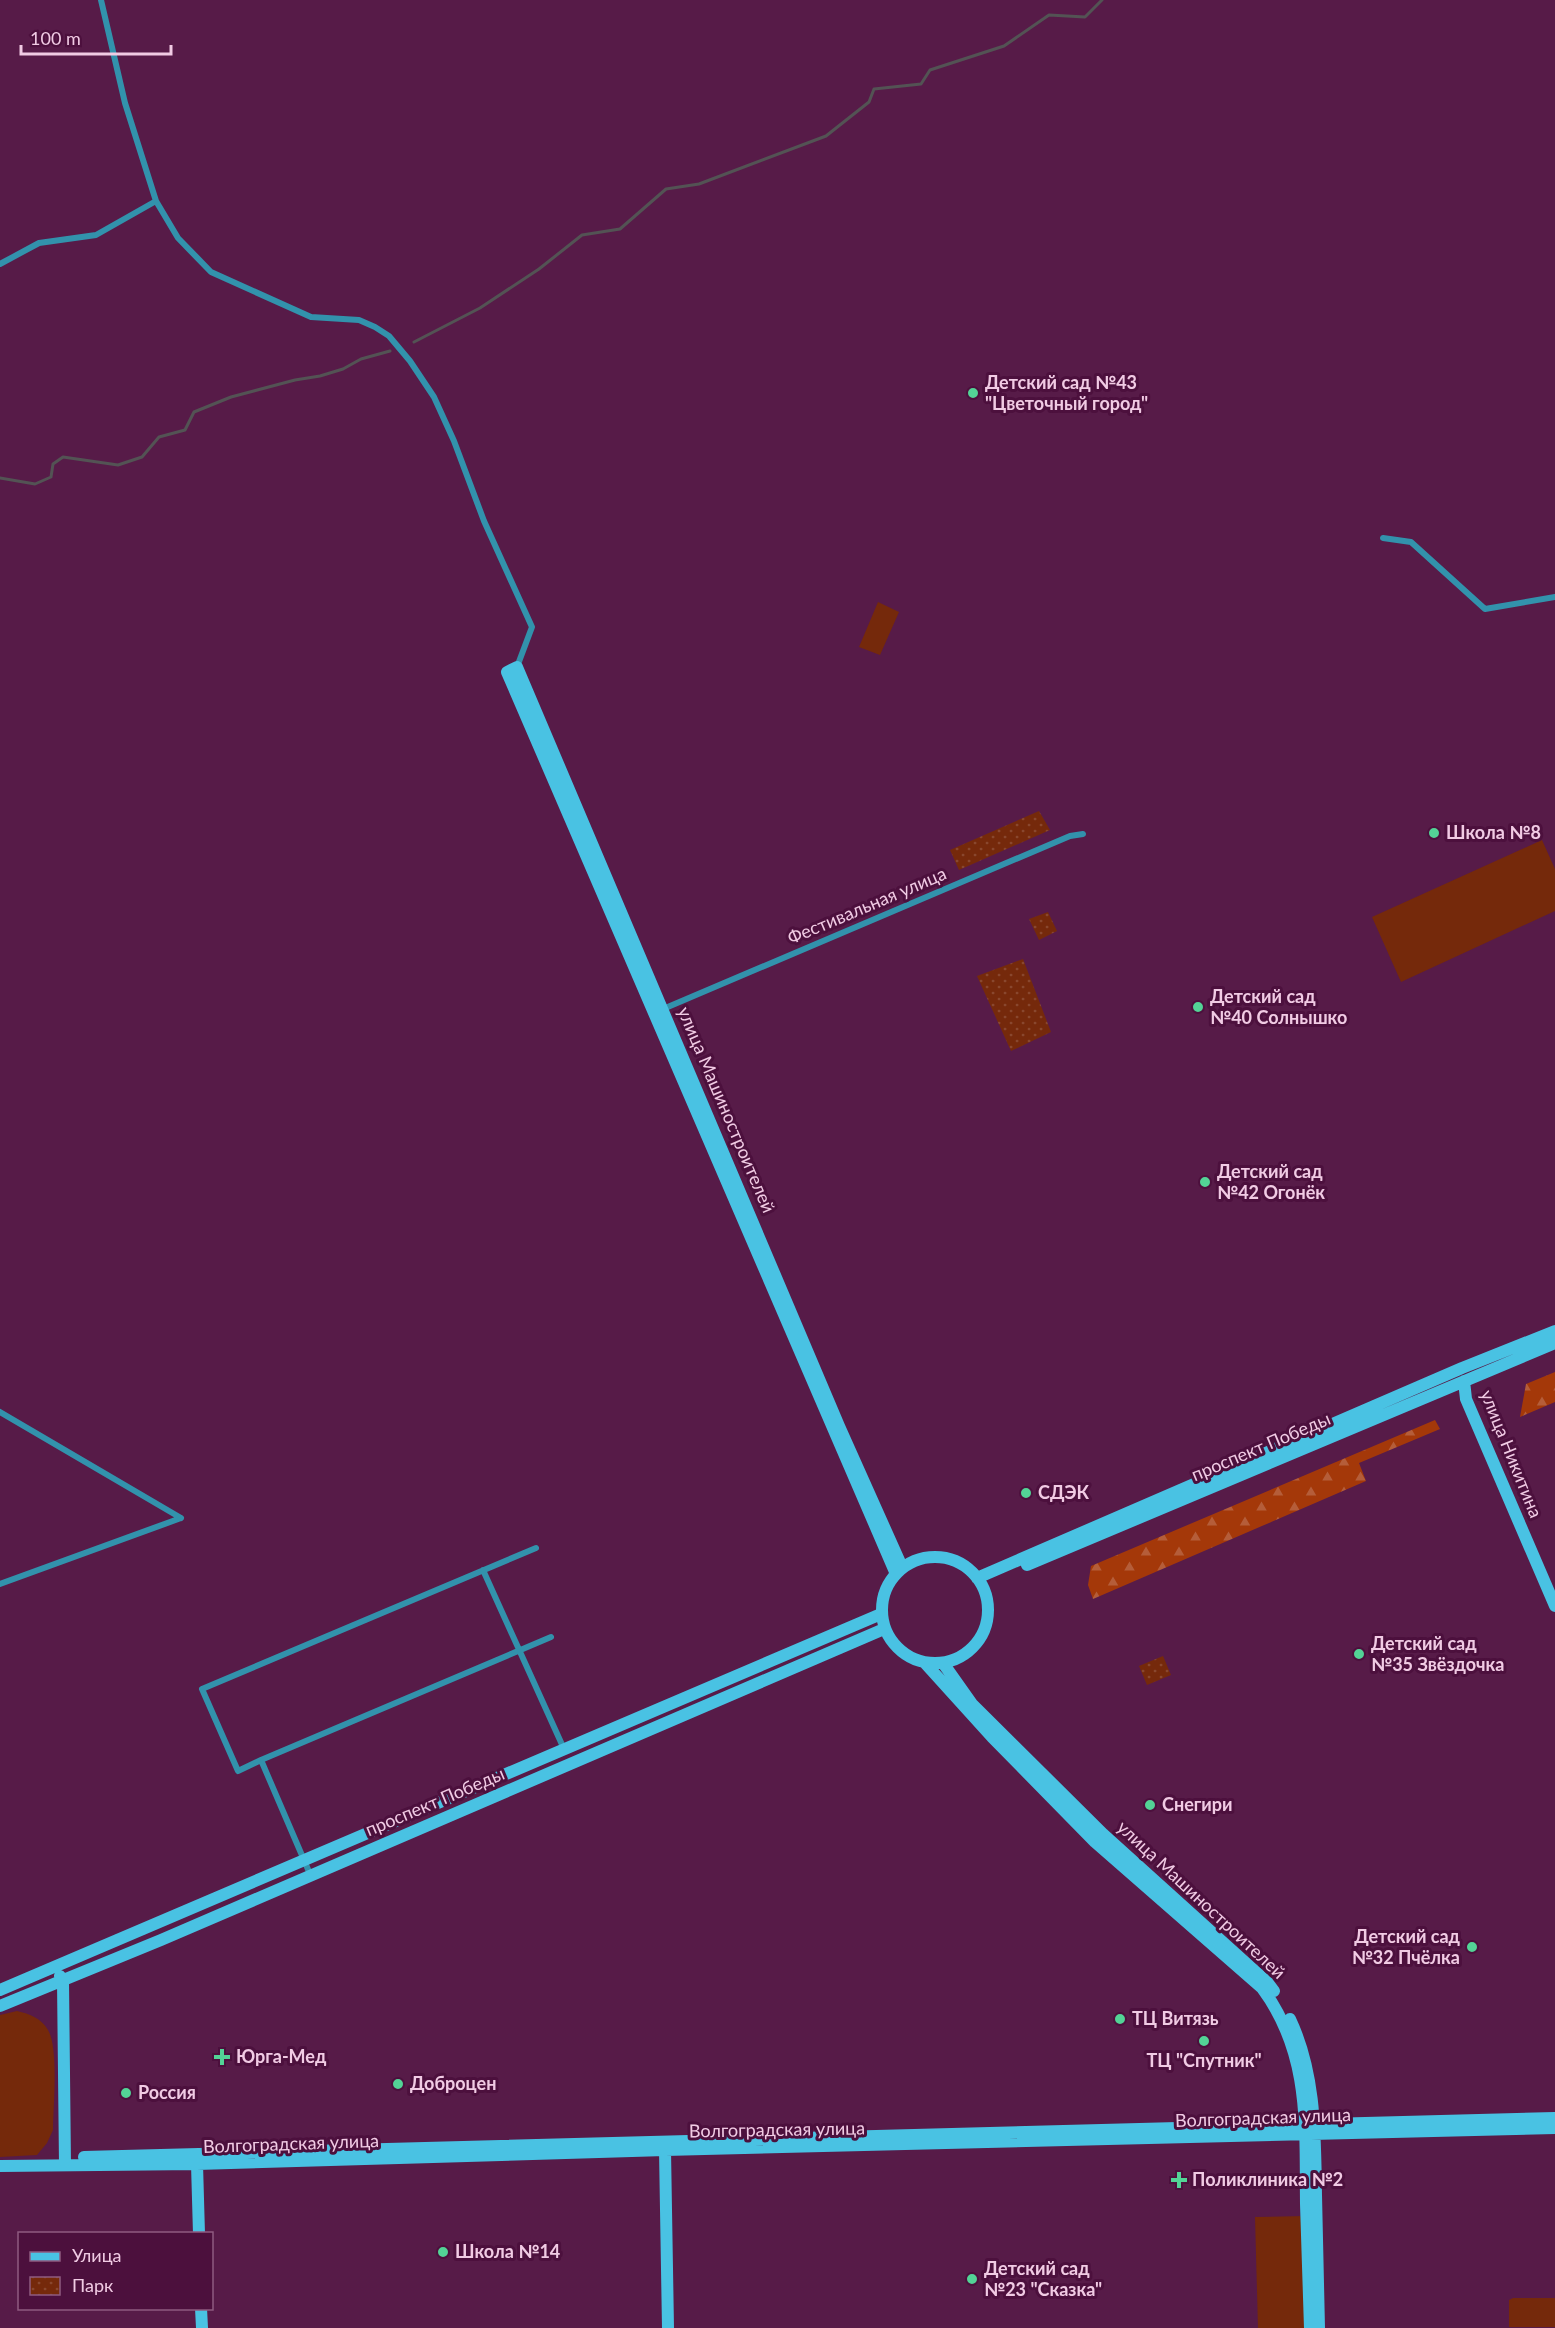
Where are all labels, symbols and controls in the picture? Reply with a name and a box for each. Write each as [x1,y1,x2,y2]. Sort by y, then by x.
scale bar [21,18,171,56]
text: 100 m [30,27,81,49]
place label: Детский сад №43 "Цветочный город" [985,371,1148,414]
marker: Детский сад №43 "Цветочный город" [966,386,980,400]
place label: Школа №8 [1446,821,1541,843]
marker: Школа №8 [1427,826,1441,840]
street label: Фестивальная улица [784,862,949,948]
place label: Детский сад №40 Солнышко [1210,985,1347,1028]
marker: Детский сад №40 Солнышко [1191,1000,1205,1014]
street label: улица Машиностроителей [673,1003,780,1216]
place label: Детский сад №42 Огонёк [1217,1160,1325,1203]
marker: Детский сад №42 Огонёк [1198,1175,1212,1189]
street label: улица Никитина [1476,1386,1548,1521]
street label: проспект Победы [1188,1407,1333,1485]
place label: СДЭК [1038,1481,1089,1503]
marker: СДЭК [1019,1486,1033,1500]
place label: Детский сад №35 Звёздочка [1371,1632,1504,1675]
marker: Детский сад №35 Звёздочка [1352,1647,1366,1661]
street label: проспект Победы [362,1762,507,1840]
place label: Снегири [1162,1793,1233,1815]
marker: Снегири [1143,1798,1157,1812]
street label: улица Машиностроителей [1113,1816,1290,1983]
place label: Детский сад №32 Пчёлка [1352,1925,1461,1968]
marker: Детский сад №32 Пчёлка [1465,1940,1479,1954]
place label: ТЦ Витязь [1132,2007,1219,2029]
marker: ТЦ Витязь [1113,2012,1127,2026]
marker: ТЦ "Спутник" [1197,2034,1211,2048]
place label: Юрга-Мед [236,2045,327,2067]
marker: Юрга-Мед [213,2048,231,2066]
place label: ТЦ "Спутник" [1146,2049,1262,2071]
place label: Доброцен [410,2072,496,2094]
marker: Доброцен [391,2077,405,2091]
place label: Россия [138,2081,196,2103]
marker: Россия [119,2086,133,2100]
street label: Волгоградская улица [1175,2103,1351,2131]
street label: Волгоградская улица [689,2116,865,2142]
street label: Волгоградская улица [203,2129,379,2157]
place label: Поликлиника №2 [1192,2168,1343,2190]
marker: Поликлиника №2 [1170,2171,1188,2189]
legend [18,2232,213,2310]
place label: Школа №14 [455,2240,560,2262]
text: Улица [72,2244,122,2266]
marker: Школа №14 [436,2245,450,2259]
place label: Детский сад №23 "Сказка" [984,2257,1102,2300]
marker: Детский сад №23 "Сказка" [965,2272,979,2286]
text: Парк [72,2274,114,2296]

